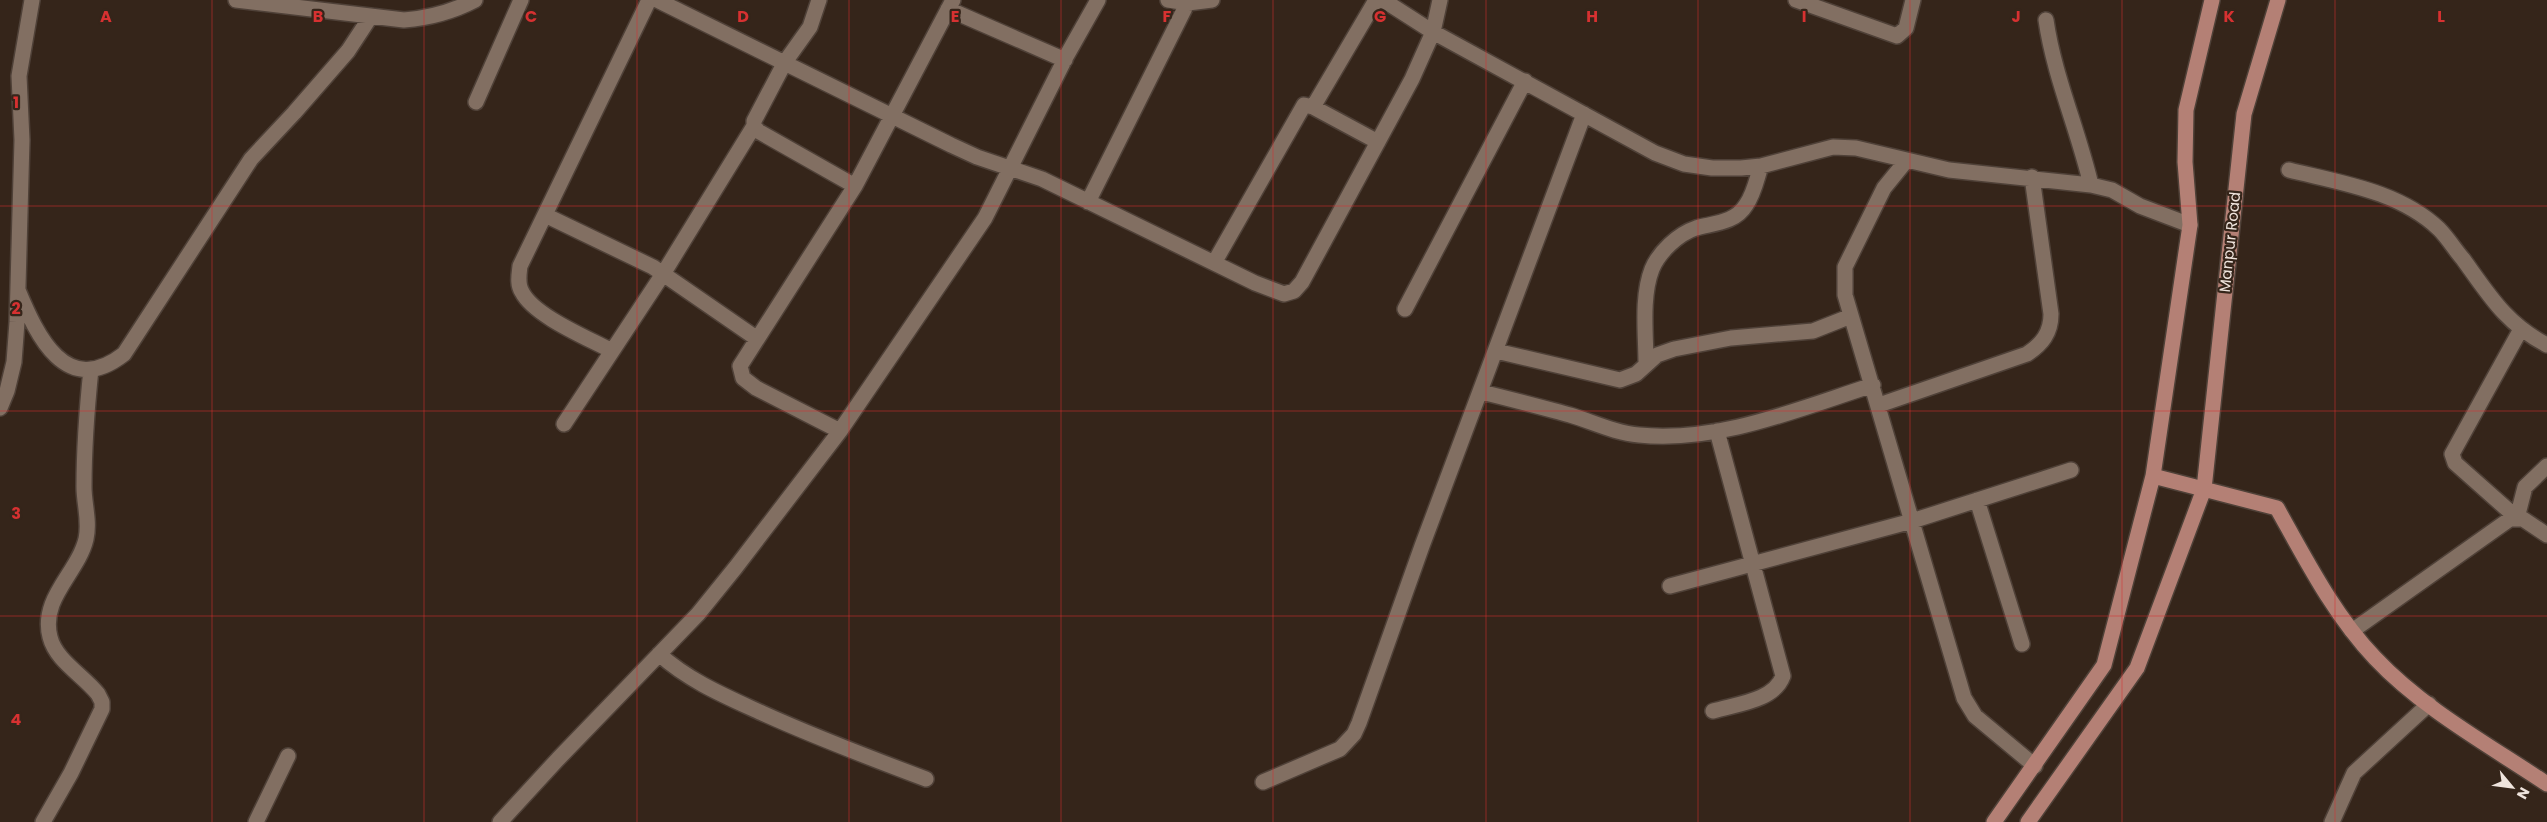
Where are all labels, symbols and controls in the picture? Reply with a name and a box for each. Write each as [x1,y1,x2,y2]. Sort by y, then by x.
text: A [100,5,112,28]
text: B [313,5,323,28]
text: C [525,5,537,28]
text: D [737,5,749,28]
text: E [951,5,959,28]
text: F [1163,5,1172,28]
text: G [1374,5,1386,28]
text: H [1586,5,1598,28]
text: I [1802,5,1806,28]
text: J [2011,5,2021,28]
text: K [2223,5,2235,28]
text: L [2437,5,2445,28]
text: 1 [13,91,19,114]
street label: Manpur Road [2214,191,2245,293]
text: 2 [11,297,21,320]
text: 3 [11,502,21,525]
text: 4 [11,708,22,731]
north arrow [2487,762,2537,812]
text: N [2512,784,2535,803]

